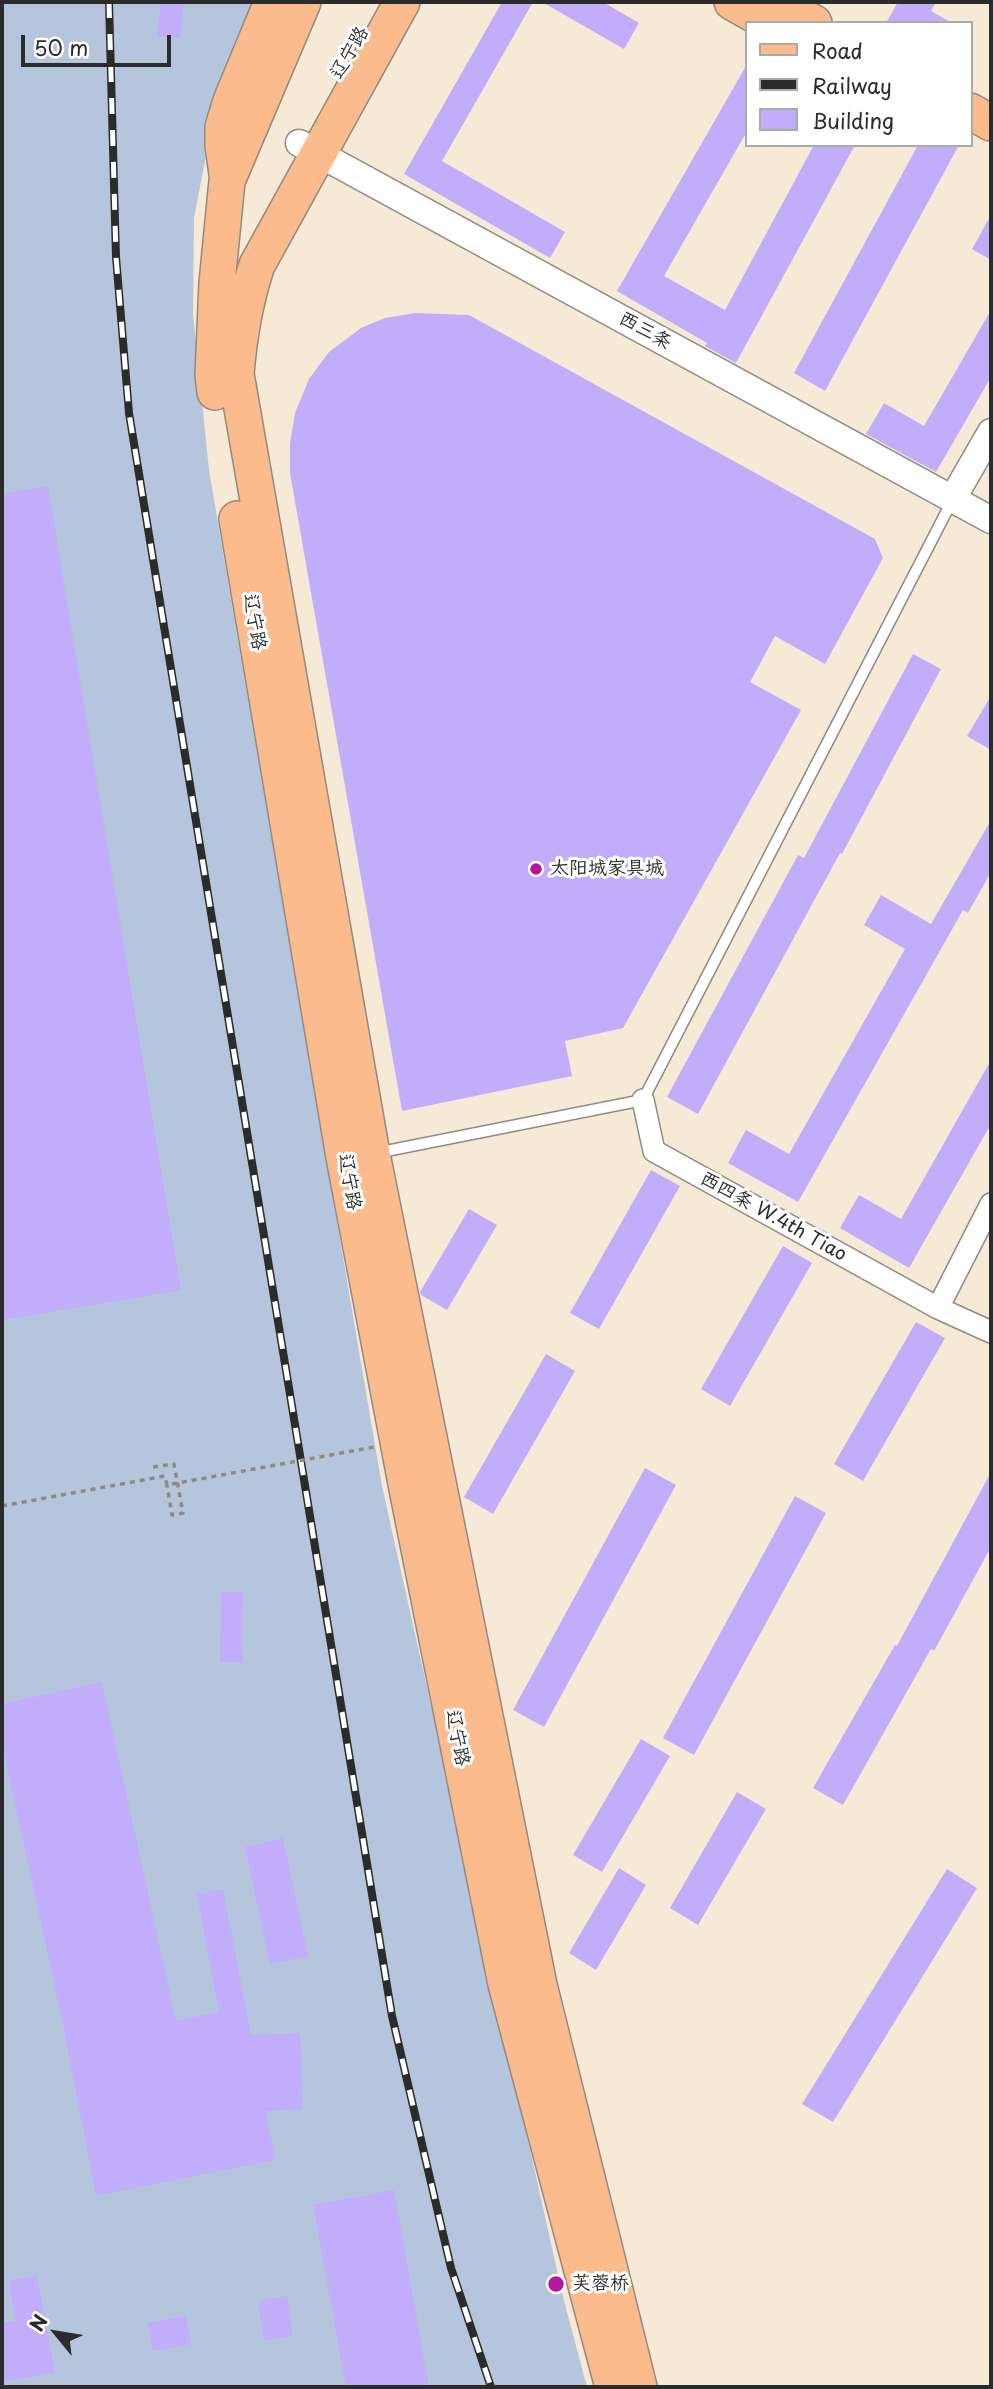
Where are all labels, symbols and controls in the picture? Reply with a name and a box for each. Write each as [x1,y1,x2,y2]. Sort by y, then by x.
scale bar [24,21,175,65]
legend [744,21,972,147]
street label: 辽宁路 [326,23,374,83]
text: 50 m [34,31,88,63]
text: Road [812,34,863,66]
text: Railway [812,69,892,101]
text: Building [812,104,894,136]
street label: 西三条 [615,307,675,355]
street label: 辽宁路 [238,592,270,652]
place label: 太阳城家具城 [550,858,664,880]
marker: 太阳城家具城 [528,861,544,877]
street label: 辽宁路 [333,1152,365,1212]
street label: 西四条 W.4th Tiao [696,1167,850,1267]
street label: 辽宁路 [440,1708,474,1768]
place label: 芙蓉桥 [572,2273,629,2295]
marker: 芙蓉桥 [546,2274,566,2294]
north arrow [21,2298,91,2368]
text: N [22,2309,54,2336]

